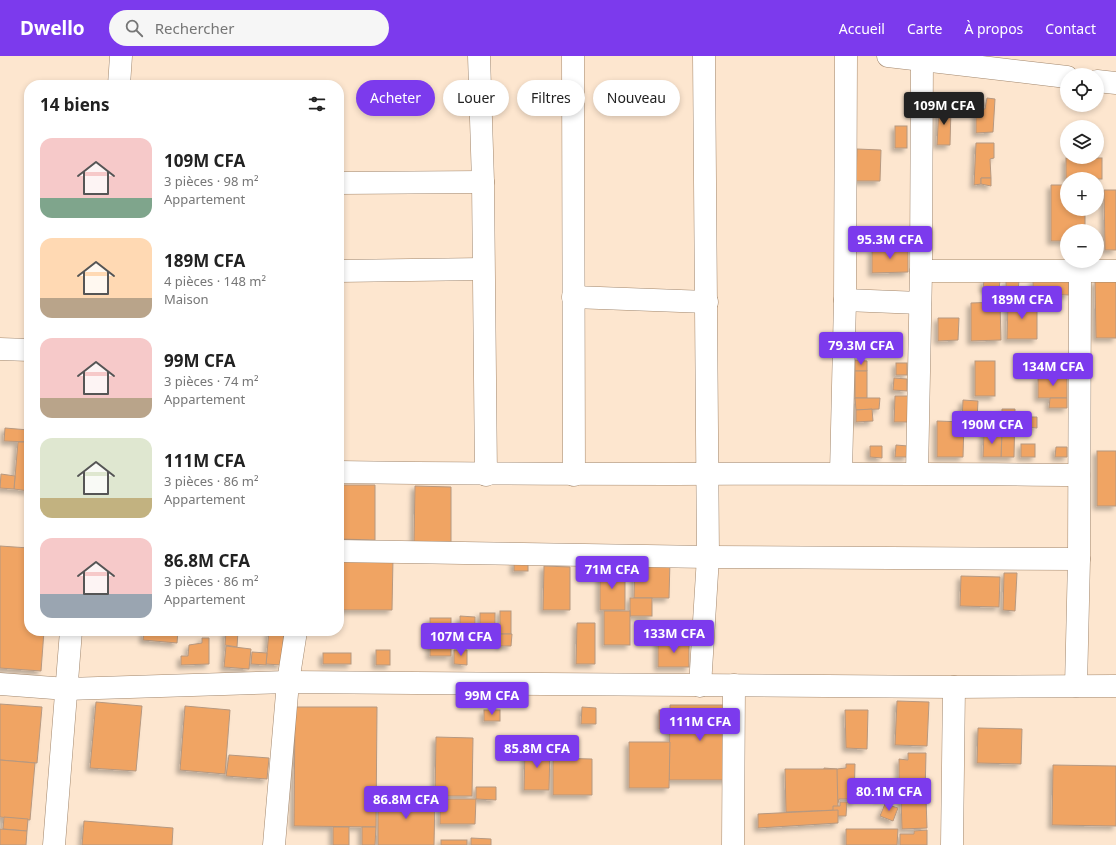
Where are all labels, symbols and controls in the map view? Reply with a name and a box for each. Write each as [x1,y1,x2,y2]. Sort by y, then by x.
search box [109,10,389,46]
text: Dwello [20,15,85,41]
icon: search [123,17,145,39]
text: Rechercher [155,18,234,38]
text: Accueil [839,19,885,38]
text: Carte [907,19,942,38]
text: À propos [964,19,1023,38]
text: Contact [1045,19,1096,38]
map controls [1060,68,1104,268]
button: locate [1060,68,1104,112]
chip: Acheter [356,80,435,116]
chip: Louer [443,80,509,116]
chip: Filtres [517,80,585,116]
chip: Nouveau [593,80,680,116]
pin: 109M CFA [903,92,985,126]
text: 14 biens [40,93,109,116]
icon: filters [306,93,328,115]
text: 109M CFA [913,96,975,114]
button: layers [1060,120,1104,164]
text: 109M CFA [164,149,245,172]
icon: home [72,154,120,202]
text: 3 pièces · 98 m² [164,172,259,190]
button: + [1060,172,1104,216]
text: Appartement [164,190,245,208]
button: − [1060,224,1104,268]
pin: 95.3M CFA [844,226,936,260]
text: 95.3M CFA [857,230,923,248]
text: 189M CFA [164,249,245,272]
icon: home [72,254,120,302]
text: 4 pièces · 148 m² [164,272,266,290]
pin: 189M CFA [981,286,1063,320]
text: Maison [164,290,209,308]
text: 189M CFA [991,290,1053,308]
pin: 79.3M CFA [815,332,907,366]
text: 79.3M CFA [828,336,894,354]
text: 99M CFA [164,349,236,372]
pin: 134M CFA [1012,353,1094,387]
icon: home [72,354,120,402]
text: 134M CFA [1022,357,1084,375]
text: 3 pièces · 74 m² [164,372,259,390]
text: Appartement [164,390,245,408]
pin: 190M CFA [951,411,1033,445]
text: 190M CFA [961,415,1023,433]
text: 111M CFA [164,449,245,472]
icon: home [72,454,120,502]
text: 3 pièces · 86 m² [164,472,259,490]
text: Appartement [164,490,245,508]
text: 86.8M CFA [164,549,250,572]
icon: home [72,554,120,602]
pin: 71M CFA [575,556,649,590]
text: 71M CFA [585,560,639,578]
text: 3 pièces · 86 m² [164,572,259,590]
text: Appartement [164,590,245,608]
pin: 133M CFA [633,620,715,654]
pin: 107M CFA [420,623,502,657]
text: 133M CFA [643,624,705,642]
text: 107M CFA [430,627,492,645]
pin: 99M CFA [455,682,529,716]
text: 99M CFA [465,686,519,704]
pin: 111M CFA [659,708,741,742]
text: 111M CFA [669,712,731,730]
pin: 85.8M CFA [491,735,583,769]
text: 85.8M CFA [504,739,570,757]
pin: 80.1M CFA [843,778,935,812]
text: 80.1M CFA [856,782,922,800]
pin: 86.8M CFA [360,786,452,820]
text: 86.8M CFA [373,790,439,808]

